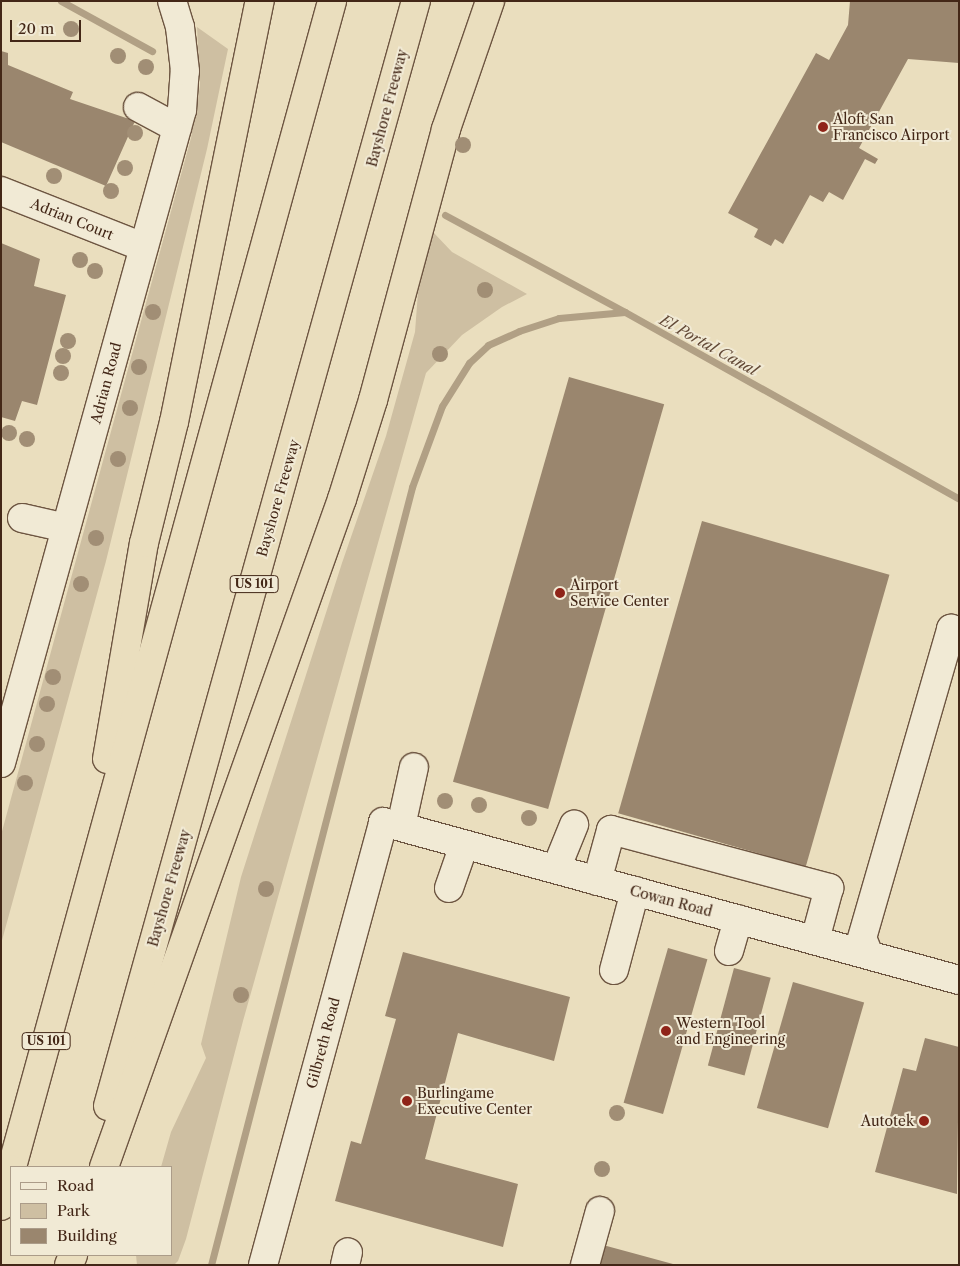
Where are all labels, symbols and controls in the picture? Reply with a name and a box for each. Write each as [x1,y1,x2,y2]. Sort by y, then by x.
scale bar [12,10,84,42]
text: 20 m [18,19,54,38]
street label: Bayshore Freeway [363,47,411,169]
place label: Aloft San Francisco Airport [833,111,950,144]
marker: Aloft San Francisco Airport [817,121,829,133]
street label: Adrian Court [28,195,116,243]
water label: El Portal Canal [657,311,761,379]
street label: Adrian Road [87,341,125,425]
street label: Bayshore Freeway [253,437,303,559]
road number: US 101 [229,574,279,594]
place label: Airport Service Center [570,577,669,610]
marker: Airport Service Center [554,587,566,599]
street label: Bayshore Freeway [144,827,194,949]
street label: Cowan Road [628,882,714,920]
street label: Gilbreth Road [303,996,343,1090]
place label: Western Tool and Engineering [676,1015,785,1048]
marker: Western Tool and Engineering [660,1025,672,1037]
road number: US 101 [21,1032,71,1050]
place label: Burlingame Executive Center [417,1085,532,1118]
marker: Burlingame Executive Center [401,1095,413,1107]
place label: Autotek [861,1113,914,1129]
marker: Autotek [918,1115,930,1127]
legend [10,1166,172,1256]
text: Road [57,1176,94,1195]
text: Park [57,1201,90,1220]
text: Building [57,1226,117,1245]

